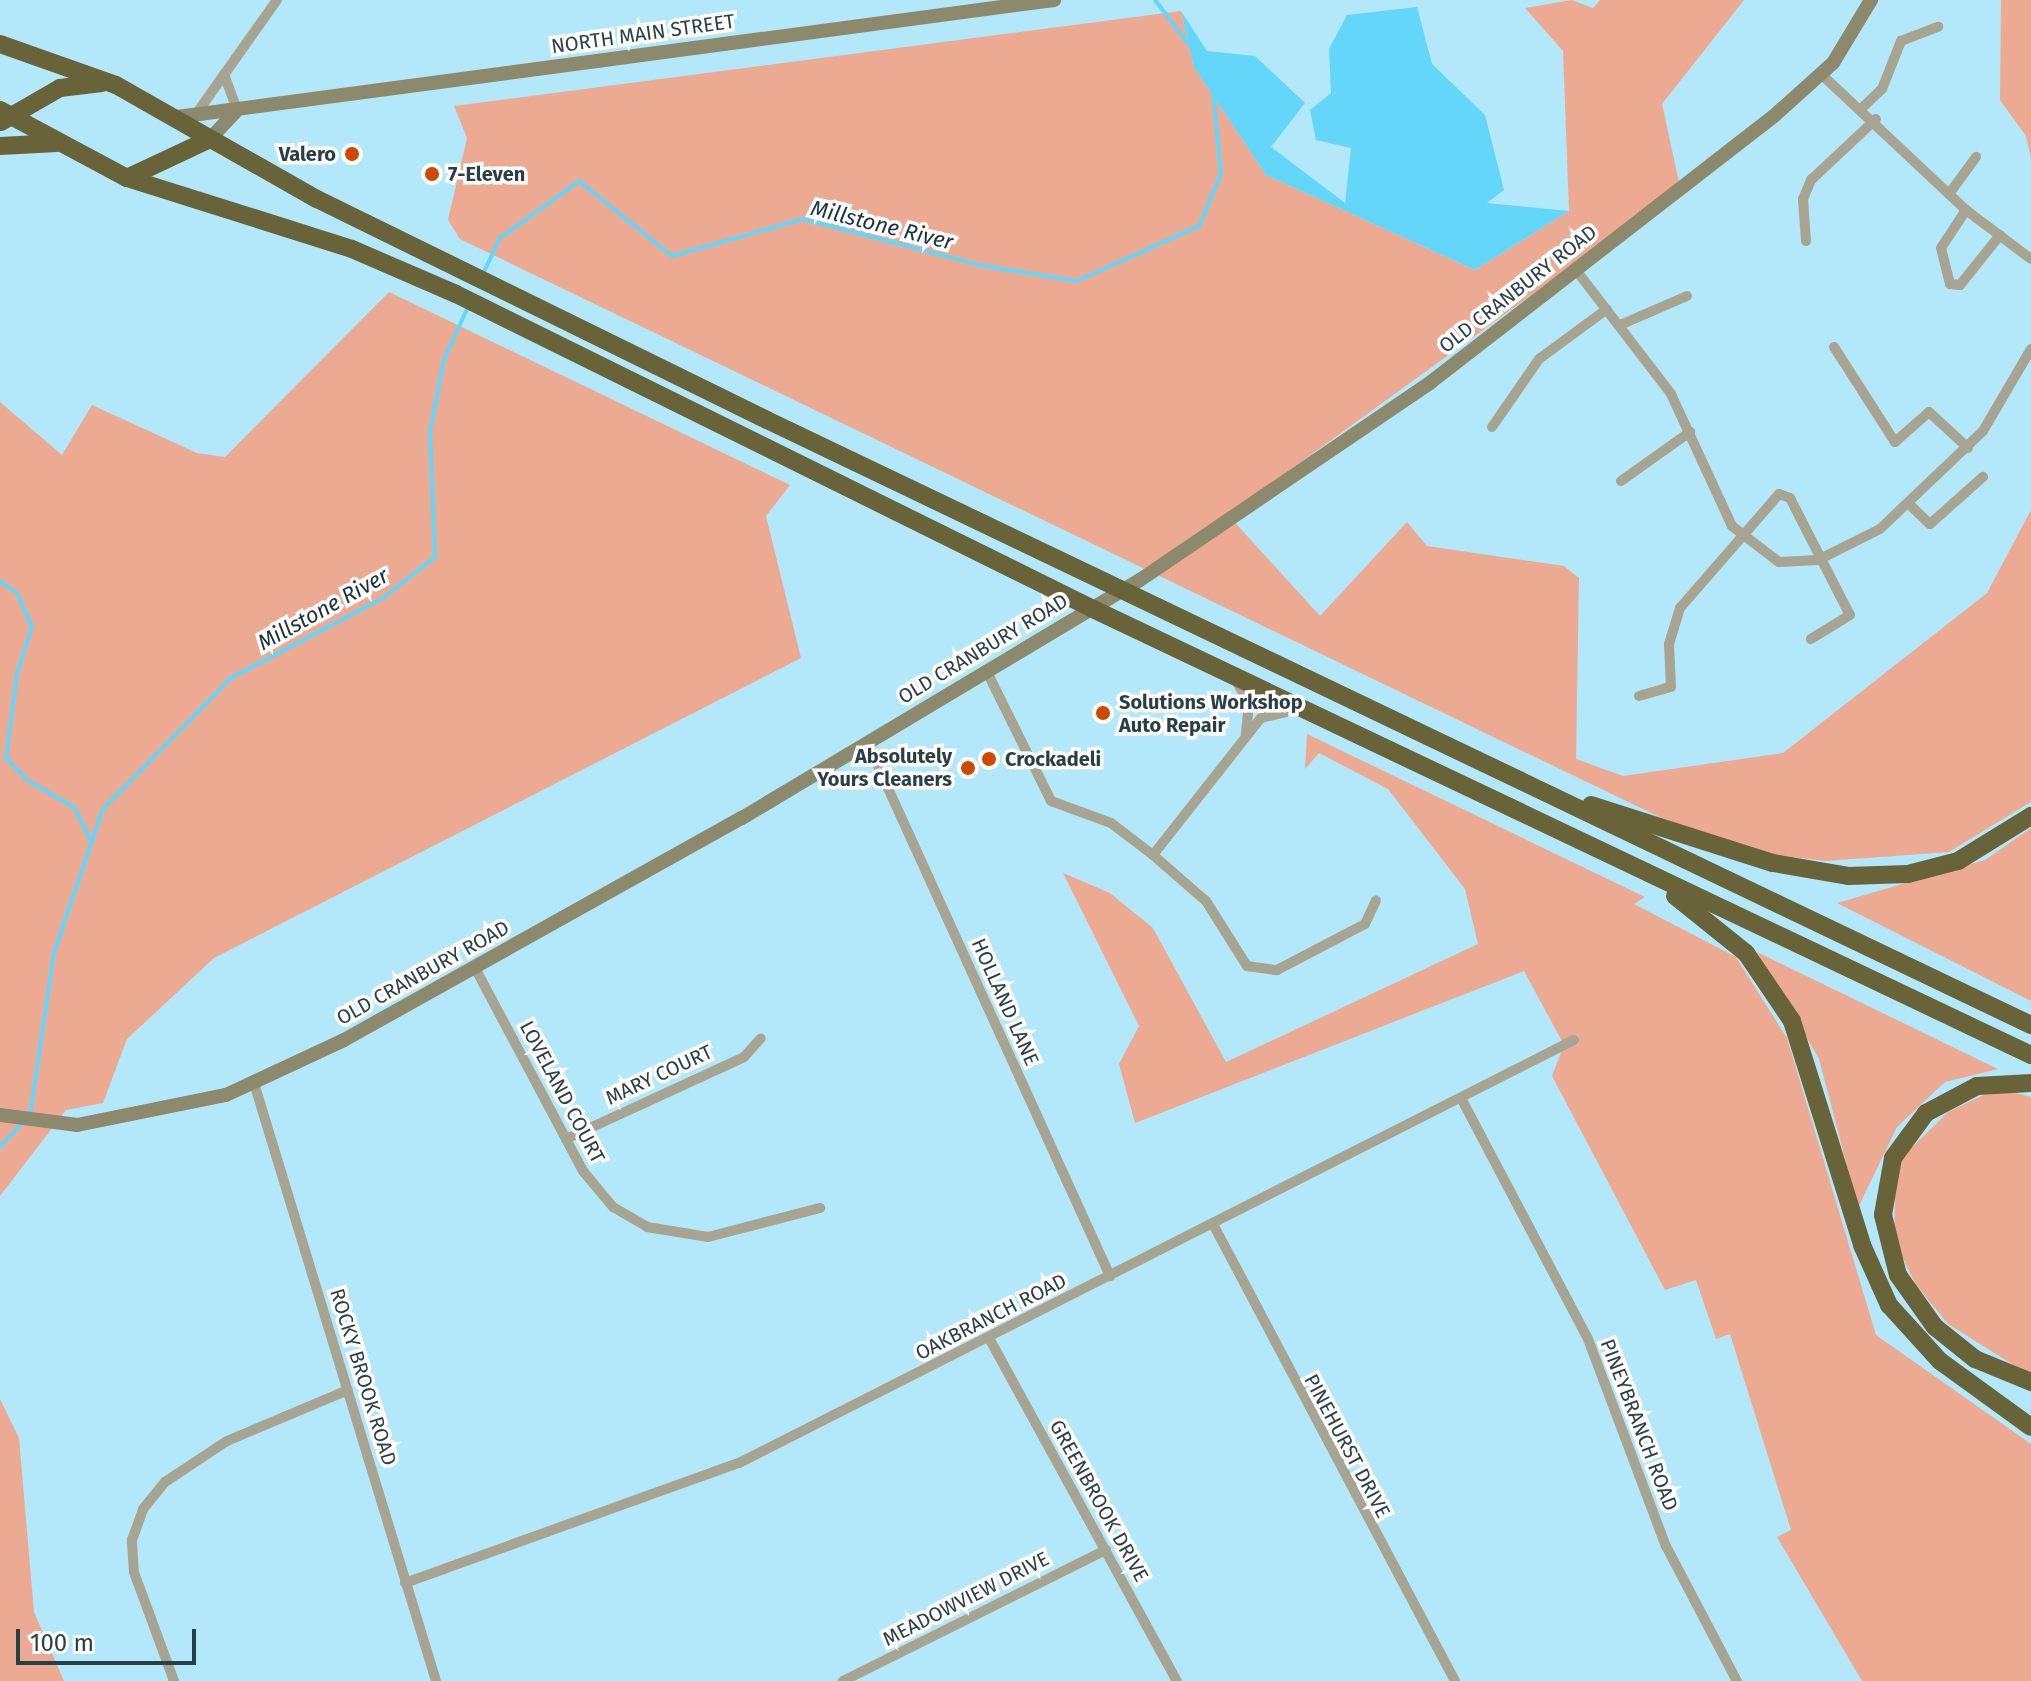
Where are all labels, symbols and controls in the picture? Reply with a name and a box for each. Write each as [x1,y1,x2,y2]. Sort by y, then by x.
street label: NORTH MAIN STREET [550,9,736,59]
place label: Valero [279,142,336,166]
marker: Valero [343,145,361,163]
place label: 7-Eleven [448,162,525,186]
marker: 7-Eleven [423,165,441,183]
water label: Millstone River [808,195,956,255]
street label: OLD CRANBURY ROAD [1434,220,1602,358]
water label: Millstone River [253,562,393,656]
street label: OLD CRANBURY ROAD [894,589,1072,709]
place label: Solutions Workshop Auto Repair [1119,690,1303,737]
marker: Solutions Workshop Auto Repair [1094,704,1112,722]
place label: Absolutely Yours Cleaners [817,744,952,791]
place label: Crockadeli [1005,747,1101,771]
marker: Crockadeli [980,750,998,768]
marker: Absolutely Yours Cleaners [959,759,977,777]
street label: OLD CRANBURY ROAD [333,916,513,1030]
street label: HOLLAND LANE [966,935,1044,1069]
street label: LOVELAND COURT [514,1017,610,1167]
street label: MARY COURT [602,1040,716,1110]
street label: OAKBRANCH ROAD [911,1269,1071,1365]
street label: ROCKY BROOK ROAD [325,1286,401,1468]
street label: PINEYBRANCH ROAD [1595,1336,1683,1514]
street label: PINEHURST DRIVE [1299,1370,1395,1522]
street label: GREENBROOK DRIVE [1045,1416,1153,1586]
street label: MEADOWVIEW DRIVE [879,1547,1053,1651]
scale bar [20,1613,200,1663]
text: 100 m [30,1629,94,1657]

